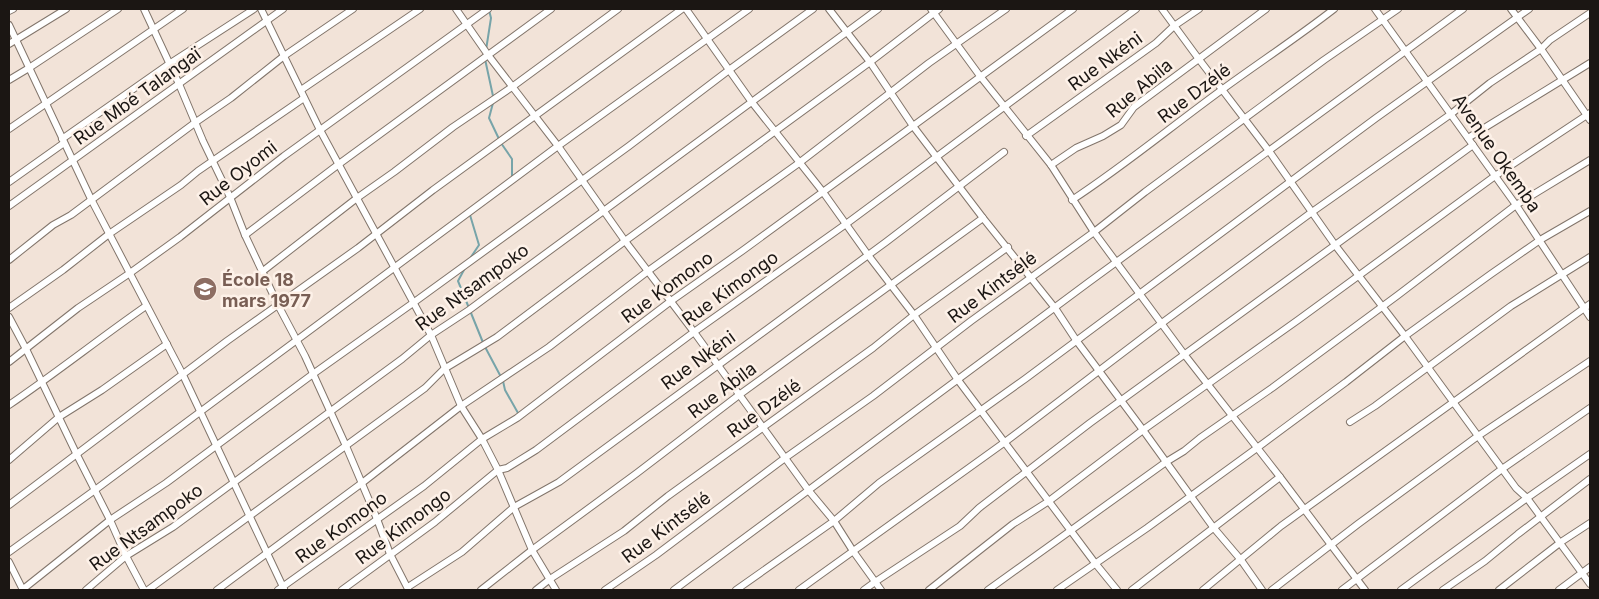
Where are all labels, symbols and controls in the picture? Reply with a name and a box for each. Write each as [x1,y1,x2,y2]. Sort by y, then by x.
street label: Rue Nkéni [1064,27,1146,95]
street label: Rue Mbé Talangaï [69,42,206,149]
street label: Rue Abila [1102,54,1176,122]
street label: Rue Dzélé [1153,59,1235,127]
street label: Avenue Okemba [1449,90,1545,216]
street label: Rue Oyomi [195,136,281,210]
street label: Rue Ntsampoko [411,239,533,335]
street label: Rue Kimongo [678,246,782,330]
street label: Rue Komono [617,247,717,327]
street label: Rue Kintsélé [943,247,1041,327]
place label: École 18 mars 1977 [222,269,311,311]
school or university icon: École 18 mars 1977 [192,276,218,302]
street label: Rue Nkéni [657,326,739,394]
street label: Rue Abila [684,358,760,422]
street label: Rue Dzélé [723,374,805,442]
street label: Rue Ntsampoko [85,479,207,575]
street label: Rue Kimongo [351,483,455,569]
street label: Rue Komono [291,487,391,567]
street label: Rue Kintsélé [617,487,715,567]

